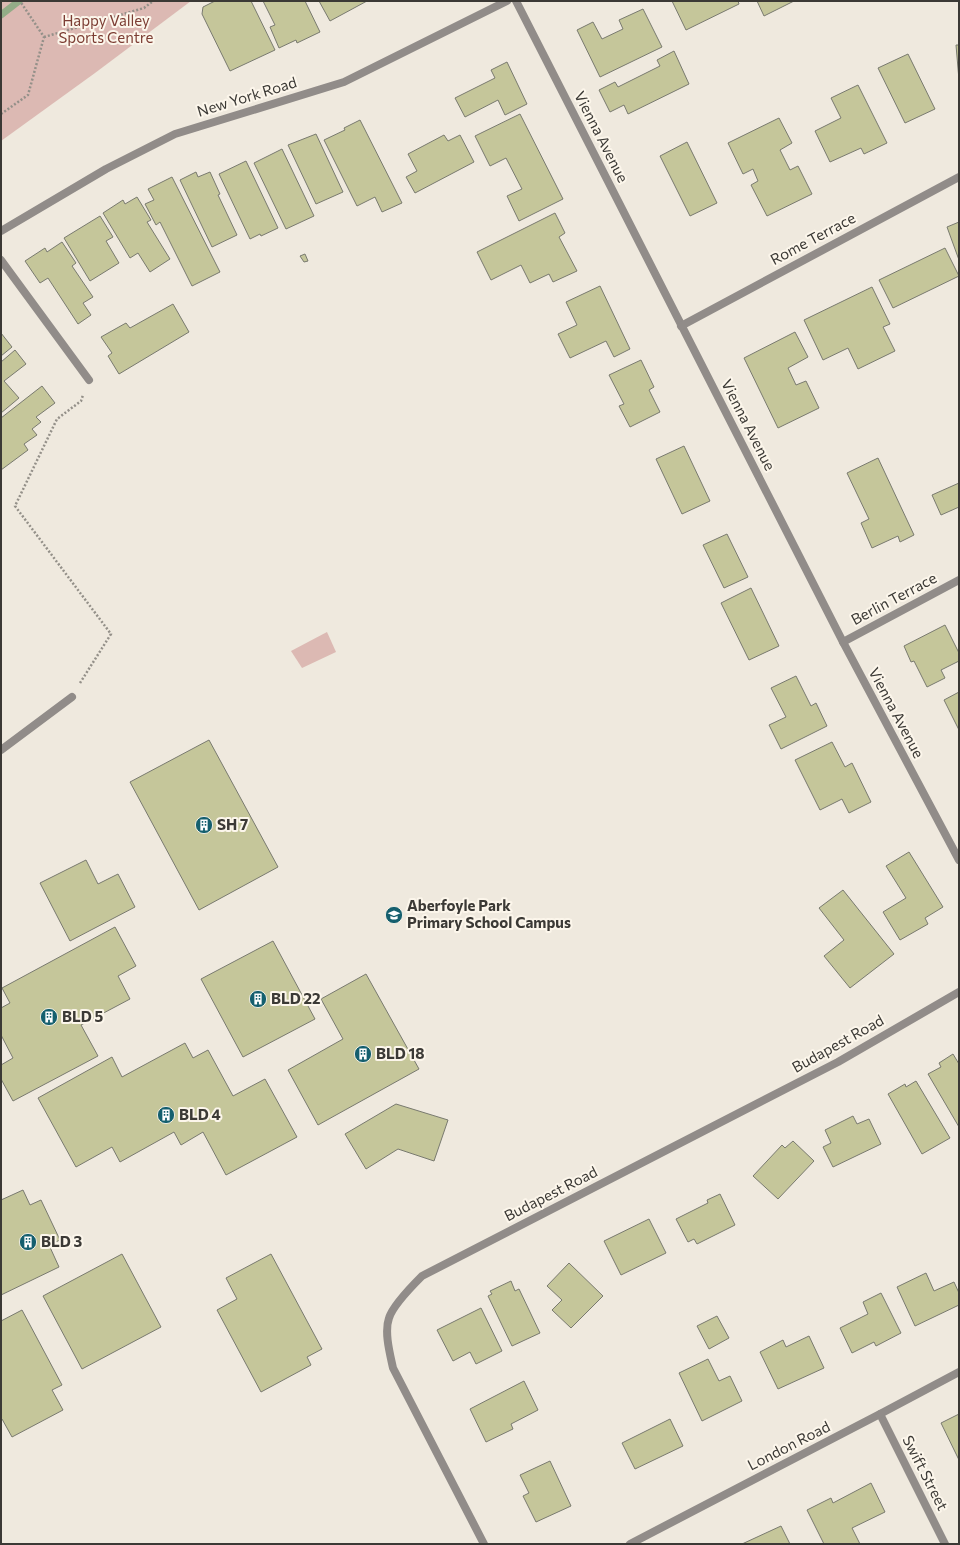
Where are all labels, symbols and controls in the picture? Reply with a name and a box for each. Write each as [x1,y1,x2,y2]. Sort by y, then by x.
park label: Happy Valley Sports Centre [58,11,154,46]
street label: New York Road [195,72,299,120]
street label: Vienna Avenue [571,88,633,185]
street label: Rome Terrace [767,208,858,268]
street label: Vienna Avenue [718,376,780,473]
street label: Berlin Terrace [848,568,939,628]
street label: Vienna Avenue [865,664,928,761]
building icon: SH 7 [194,815,214,835]
place label: SH 7 [217,815,248,833]
place label: Aberfoyle Park Primary School Campus [407,896,571,931]
school or university icon: Aberfoyle Park Primary School Campus [384,905,404,925]
building icon: BLD 22 [248,989,268,1009]
place label: BLD 22 [271,989,321,1007]
building icon: BLD 5 [39,1007,59,1027]
place label: BLD 5 [62,1007,104,1025]
street label: Budapest Road [788,1010,887,1076]
building icon: BLD 18 [353,1044,373,1064]
place label: BLD 18 [376,1044,425,1062]
building icon: BLD 4 [156,1105,176,1125]
place label: BLD 4 [179,1105,221,1123]
street label: Budapest Road [501,1162,600,1224]
building icon: BLD 3 [18,1232,38,1252]
place label: BLD 3 [41,1232,83,1250]
street label: London Road [744,1417,833,1474]
street label: Swift Street [899,1432,952,1513]

